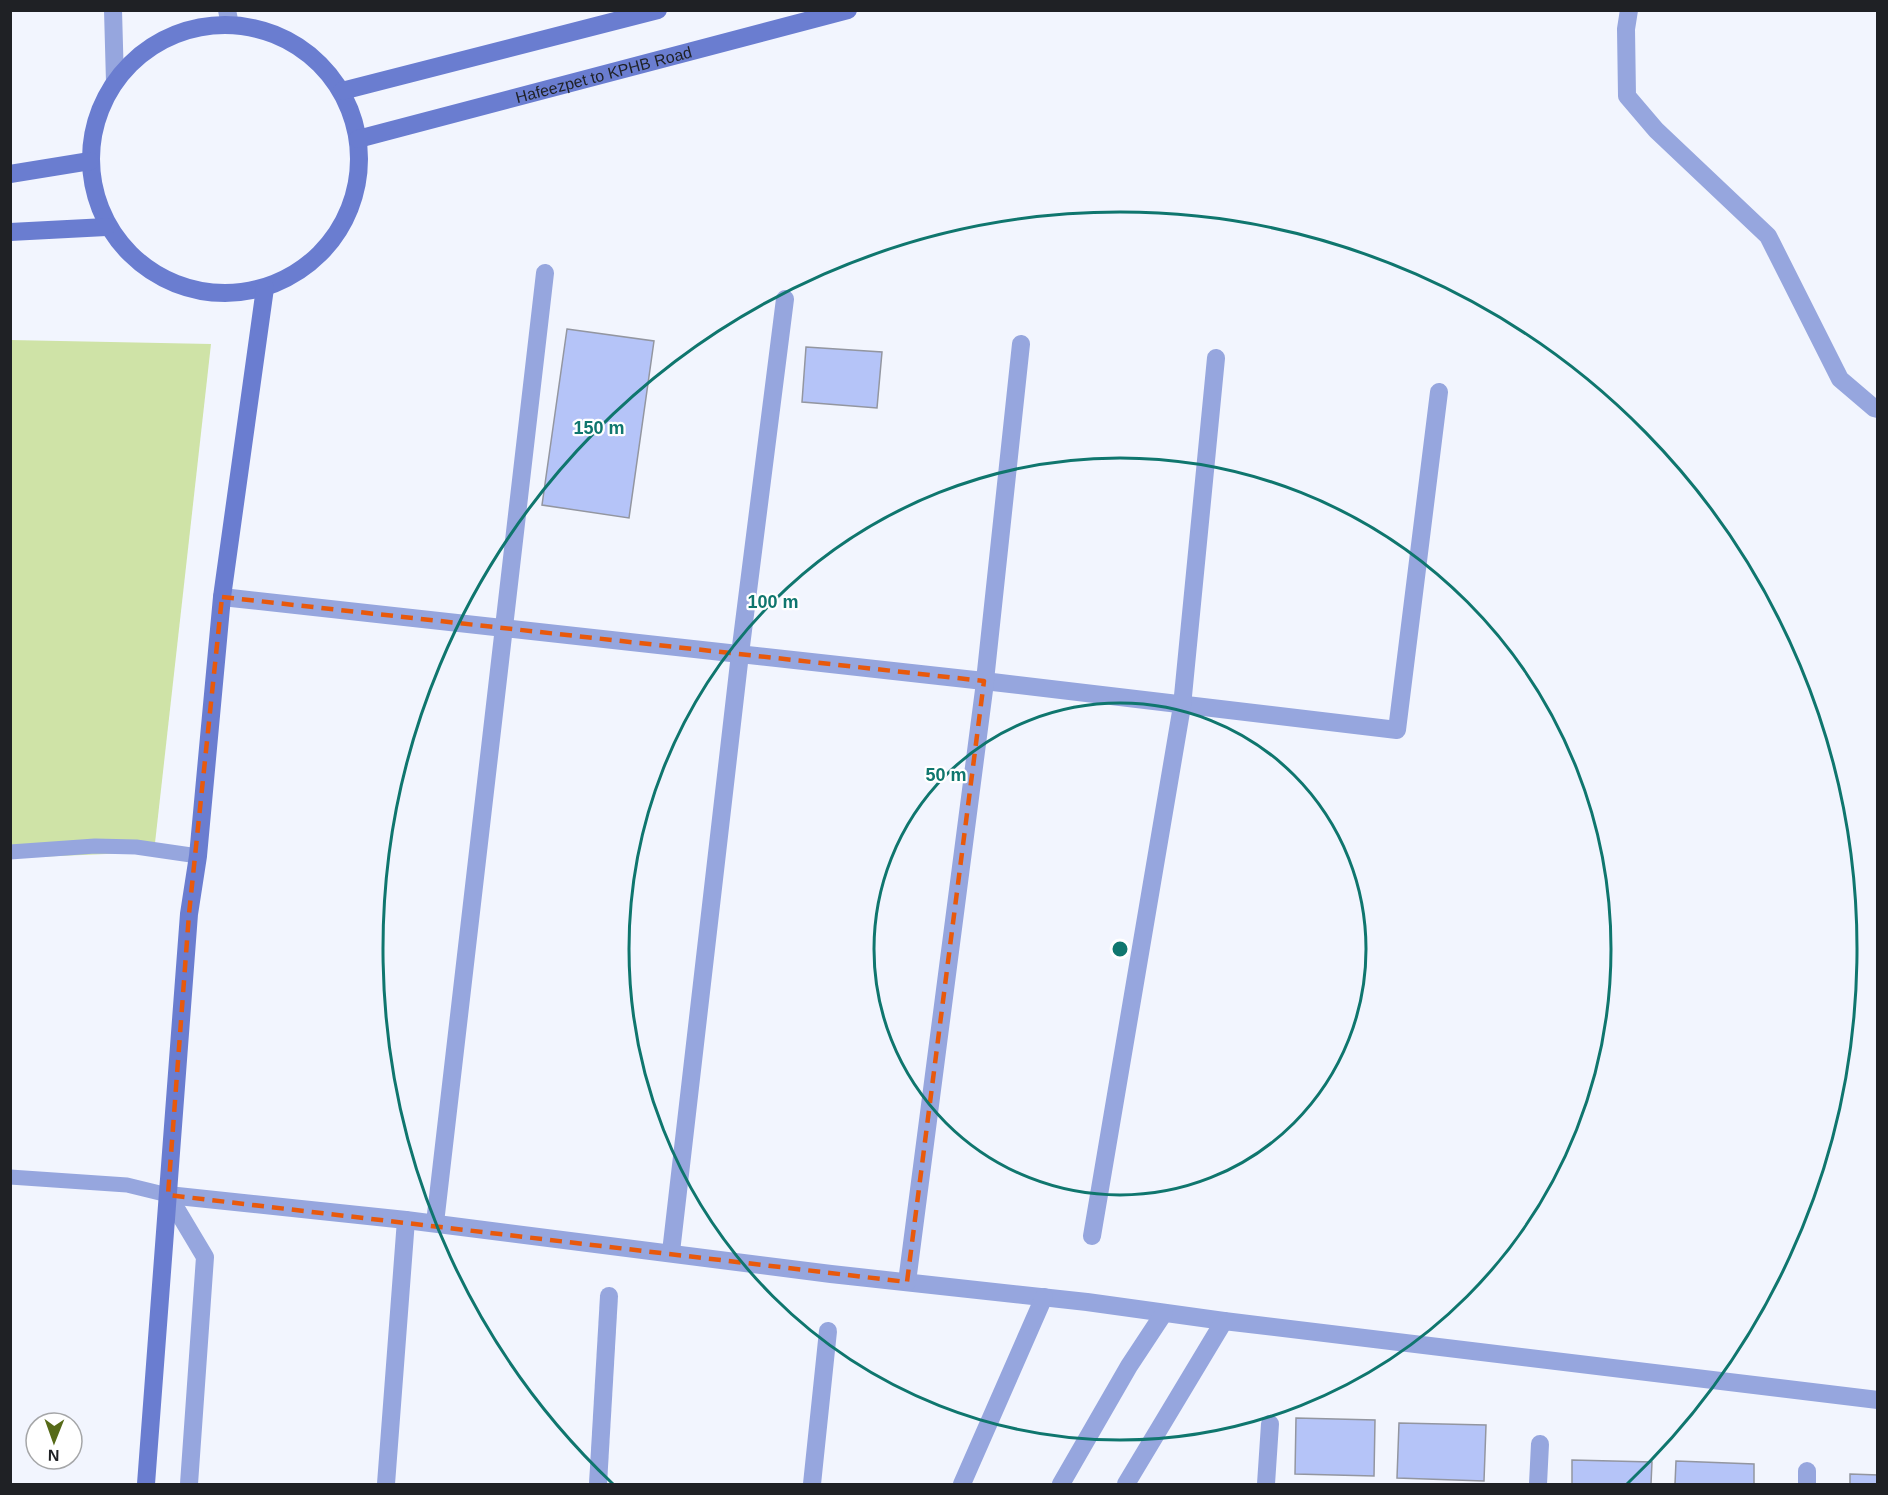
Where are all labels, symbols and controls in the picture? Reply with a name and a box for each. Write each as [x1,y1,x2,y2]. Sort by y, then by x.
street label: Hafeezpet to KPHB Road [514,43,694,106]
text: 150 m [573,418,625,438]
text: 100 m [747,592,799,612]
text: 50 m [925,765,967,785]
centre of rings [1110,939,1130,959]
north arrow [24,1411,84,1471]
text: N [48,1447,60,1464]

